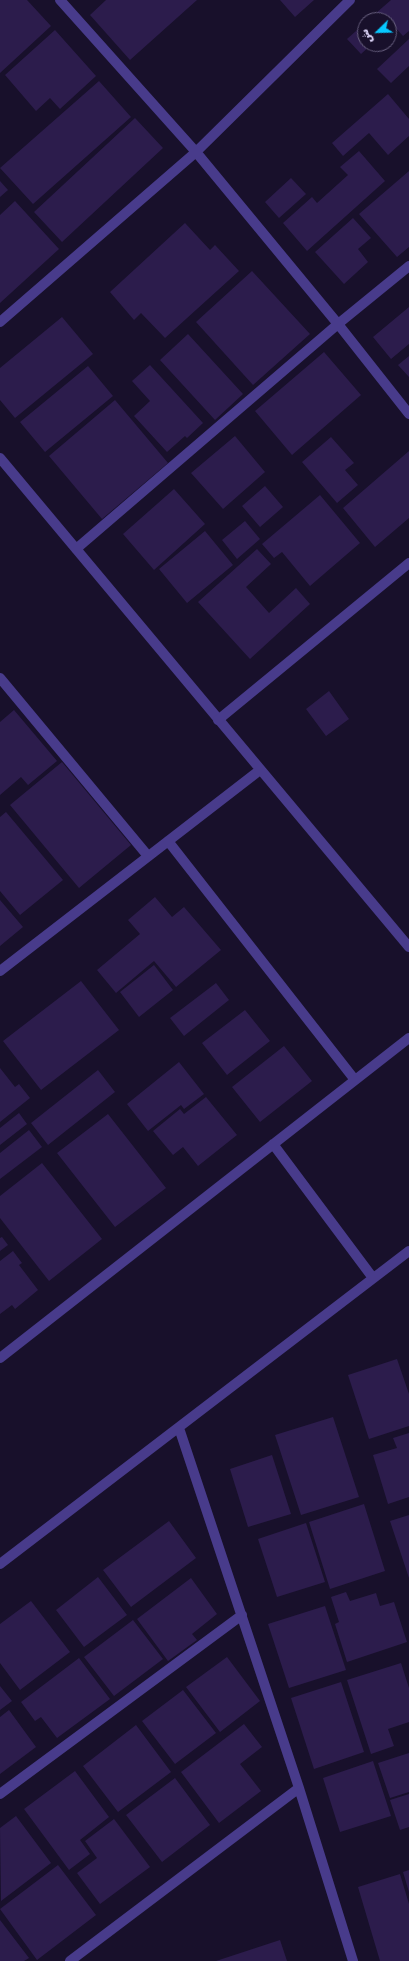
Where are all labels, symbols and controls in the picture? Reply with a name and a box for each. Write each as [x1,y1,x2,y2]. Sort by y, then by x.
north arrow [357,12,397,52]
text: ش [357,27,375,46]

